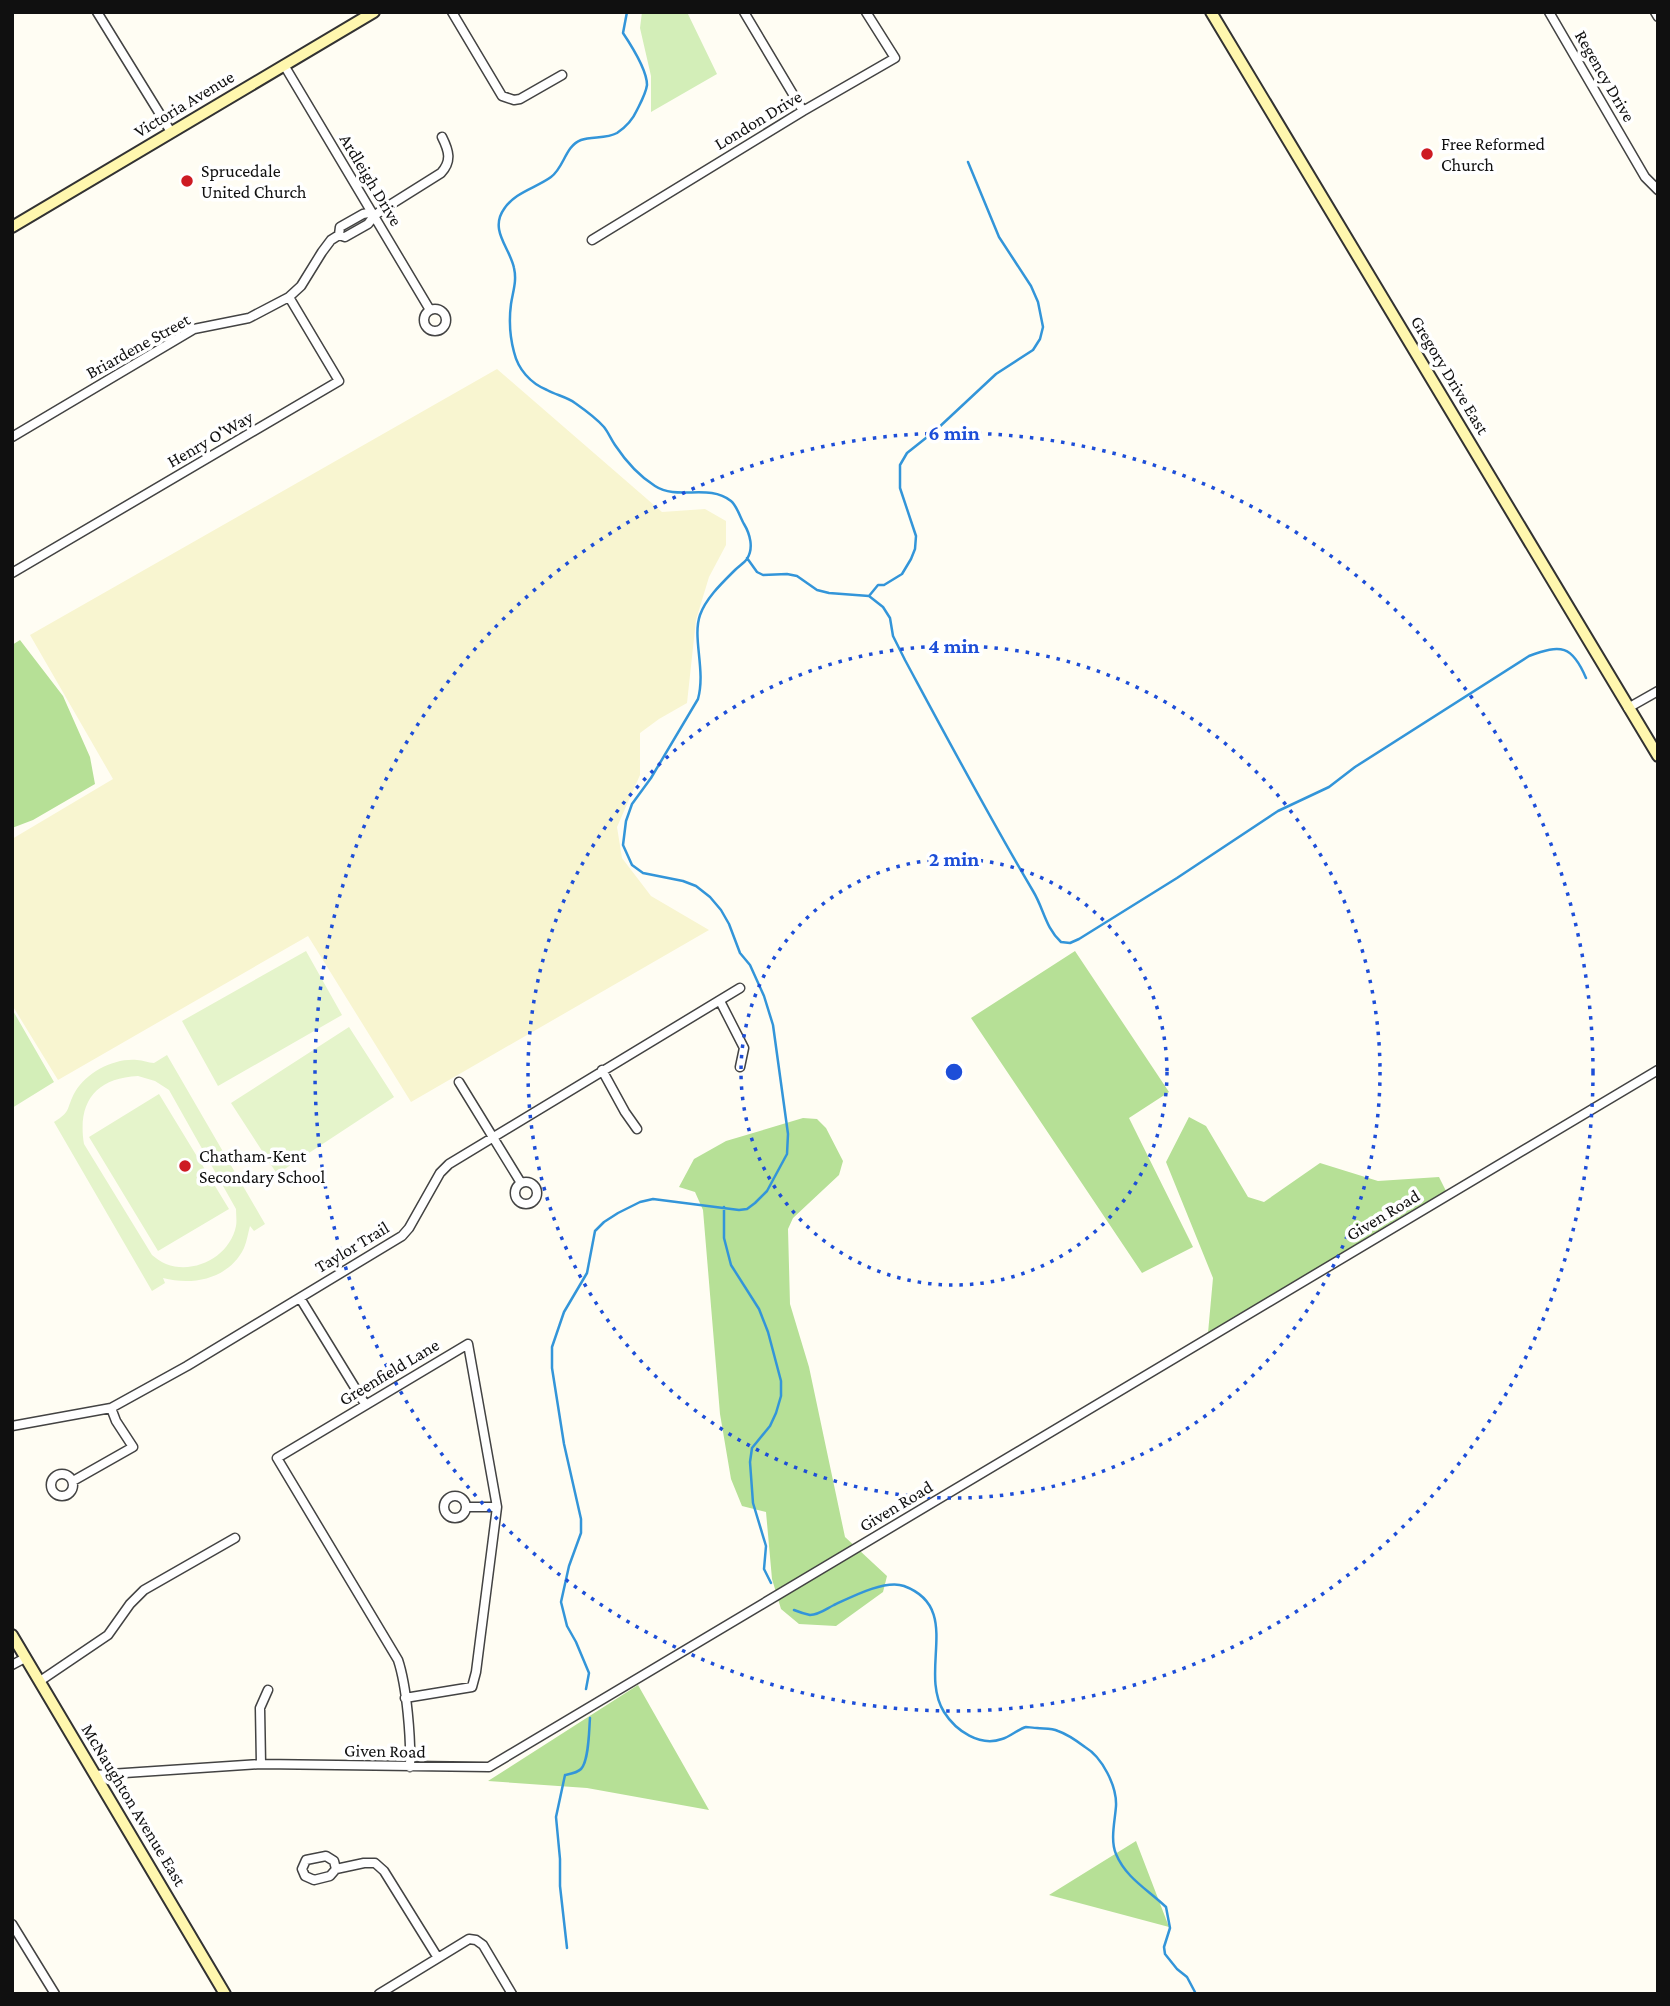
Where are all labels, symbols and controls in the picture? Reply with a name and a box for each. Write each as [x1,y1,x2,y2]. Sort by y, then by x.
street label: Regency Drive [1571,27,1639,125]
street label: Victoria Avenue [131,66,238,142]
street label: London Drive [711,86,805,154]
street label: Ardleigh Drive [336,130,406,230]
place label: Free Reformed Church [1441,134,1546,175]
marker: Free Reformed Church [1419,146,1435,162]
place label: Sprucedale United Church [201,161,307,202]
marker: Sprucedale United Church [179,173,195,189]
street label: Briardene Street [83,309,194,383]
street label: Gregory Drive East [1407,312,1494,439]
street label: Henry O'Way [164,406,257,472]
text: 6 min [928,421,980,445]
text: 4 min [928,634,980,658]
text: 2 min [929,847,979,871]
centre of rings [942,1060,966,1084]
place label: Chatham-Kent Secondary School [199,1146,326,1187]
marker: Chatham-Kent Secondary School [177,1158,193,1174]
street label: Given Road [1343,1185,1424,1245]
street label: Taylor Trail [311,1217,393,1277]
street label: Greenfield Lane [335,1334,443,1410]
street label: Given Road [856,1476,937,1536]
street label: McNaughton Avenue East [78,1720,191,1891]
street label: Given Road [344,1740,427,1762]

